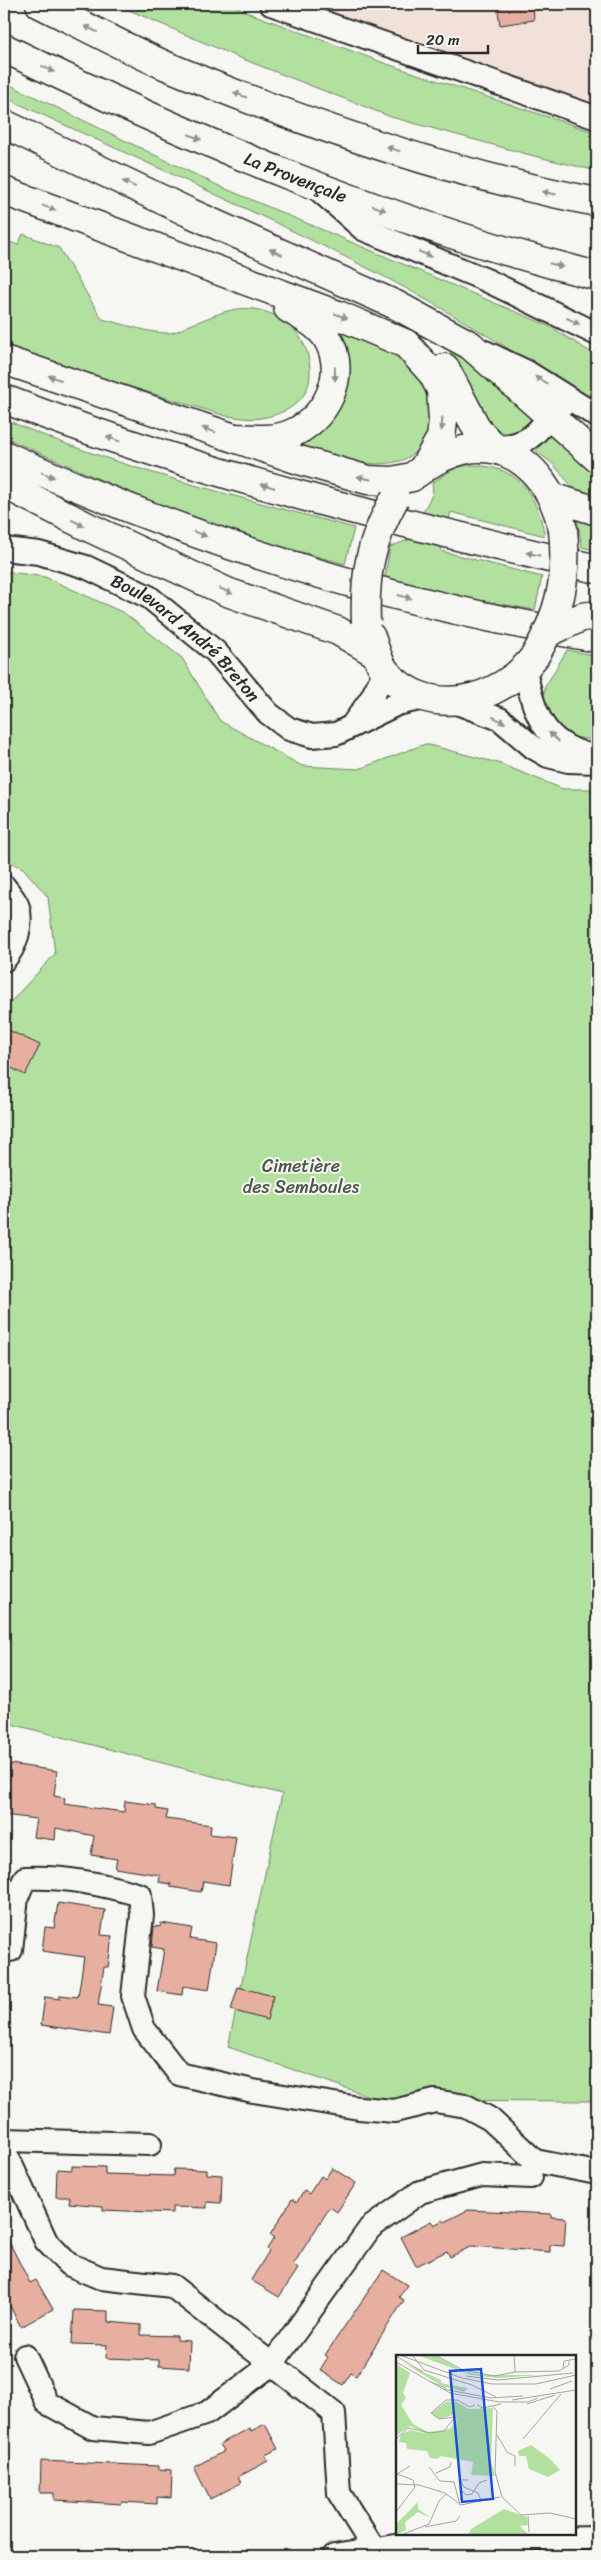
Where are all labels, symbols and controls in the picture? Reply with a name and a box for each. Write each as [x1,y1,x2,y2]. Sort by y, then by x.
scale bar [418,22,488,54]
one-way arrow [84,25,99,33]
text: 20 m [426,27,460,53]
one-way arrow [40,65,55,73]
one-way arrow [233,90,247,98]
one-way arrow [188,133,202,141]
street label: La Provençale [239,143,352,212]
one-way arrow [385,145,400,153]
one-way arrow [122,179,136,187]
one-way arrow [541,188,557,196]
one-way arrow [42,205,57,212]
one-way arrow [372,205,387,212]
one-way arrow [269,248,283,256]
one-way arrow [418,251,432,259]
one-way arrow [548,261,563,269]
one-way arrow [334,312,349,320]
one-way arrow [566,317,580,325]
one-way arrow [331,366,339,382]
one-way arrow [47,373,62,381]
one-way arrow [535,376,548,385]
one-way arrow [438,416,446,432]
one-way arrow [201,425,216,433]
one-way arrow [105,434,120,442]
one-way arrow [41,471,56,479]
one-way arrow [356,474,371,482]
one-way arrow [261,482,276,490]
one-way arrow [71,519,85,527]
one-way arrow [192,531,207,538]
one-way arrow [525,550,540,558]
street label: Boulevard André Breton [105,565,269,710]
one-way arrow [219,587,233,595]
one-way arrow [398,594,413,602]
one-way arrow [492,716,506,724]
one-way arrow [548,731,560,743]
park label: Cimetière des Semboules [243,1150,360,1203]
inset map [396,2355,576,2535]

